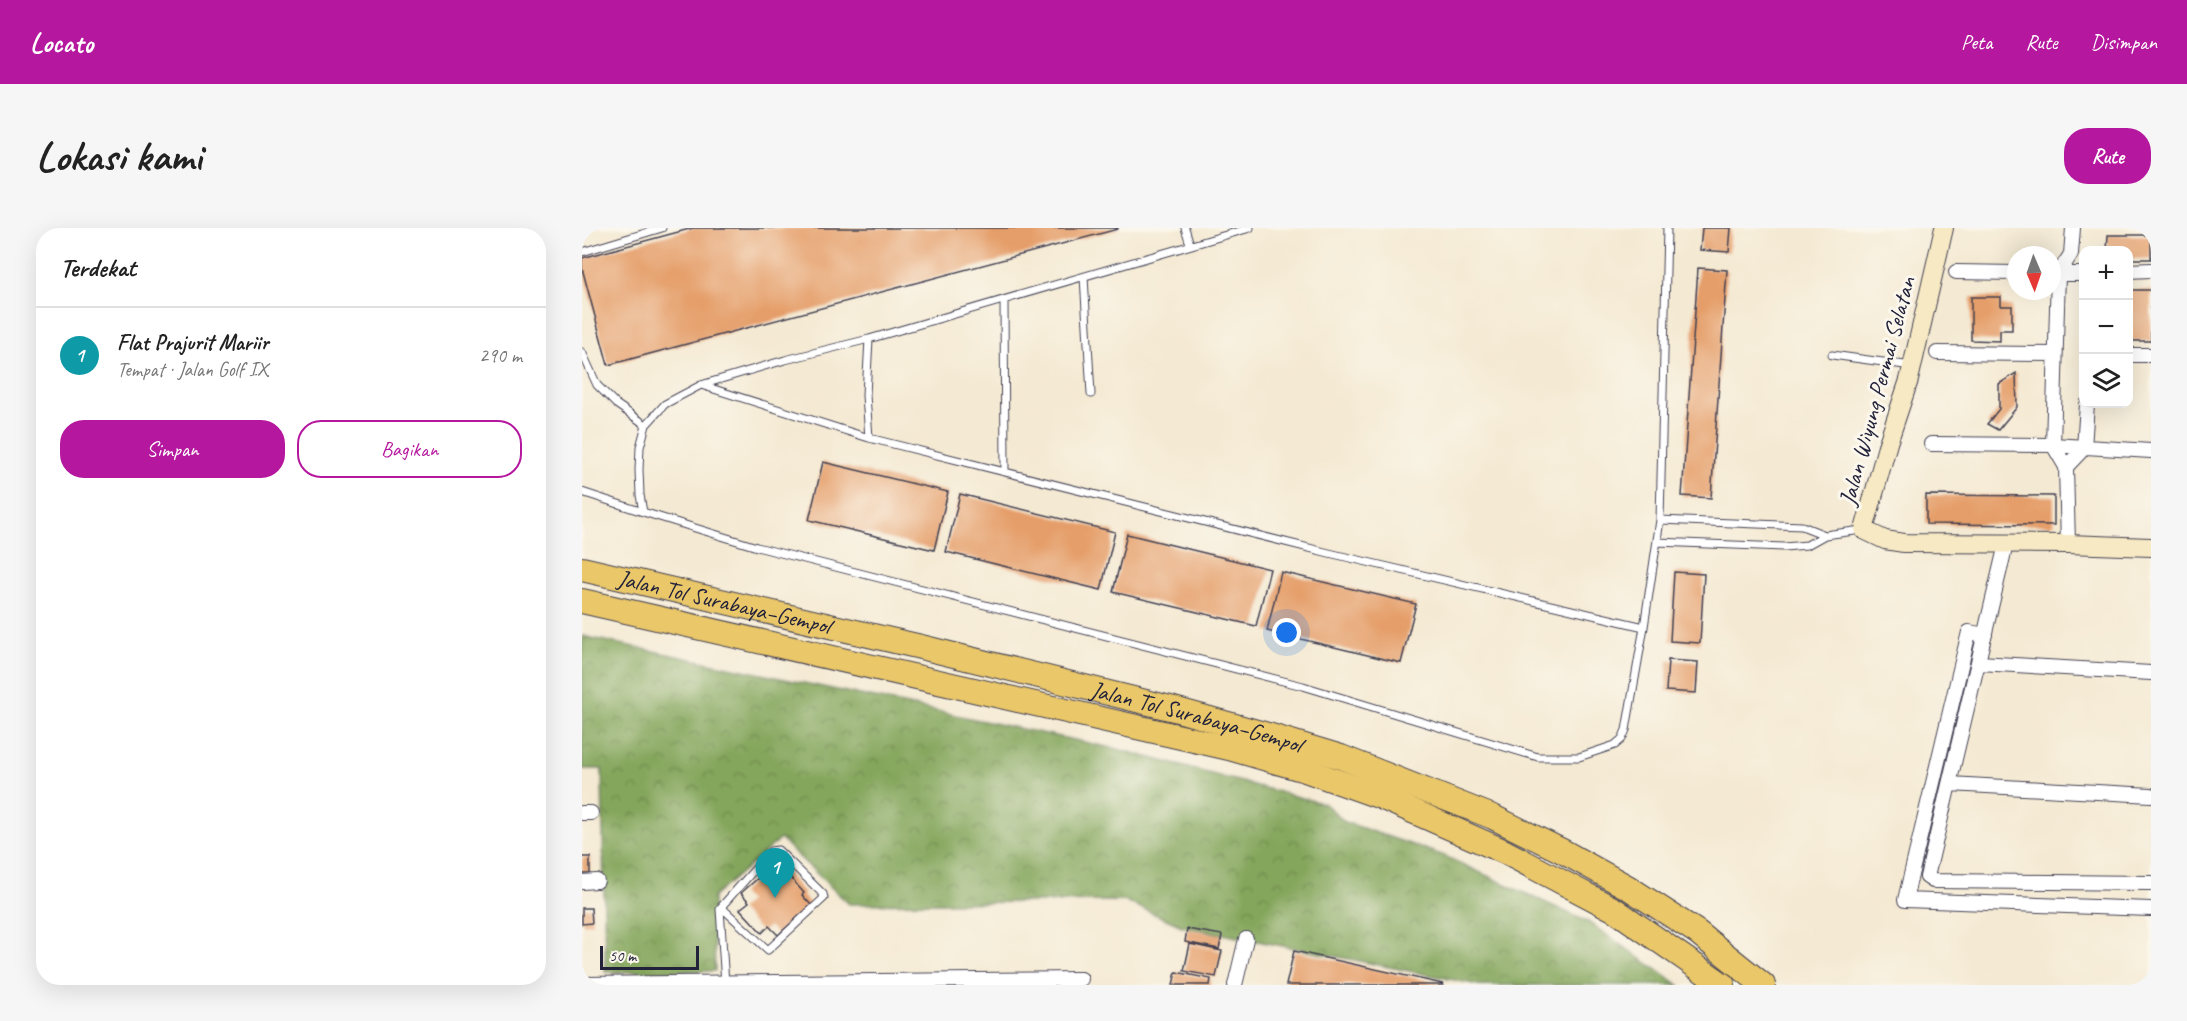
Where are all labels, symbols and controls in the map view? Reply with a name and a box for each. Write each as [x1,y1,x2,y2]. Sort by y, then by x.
text: Locato [30,25,93,60]
text: Peta [1961,29,1992,55]
text: Rute [2025,29,2058,55]
text: Disimpan [2091,29,2157,55]
button: Rute [2064,128,2151,184]
text: Lokasi kami [36,130,202,183]
north arrow [2007,246,2061,300]
map controls [2079,246,2133,408]
button: + [2079,246,2133,300]
text: Terdekat [60,251,136,284]
street label: Jalan Wiyung Permai Selatan [1832,272,1922,510]
button: − [2079,300,2133,354]
text: Flat Prajurit Mariir [117,329,268,357]
text: 1 [75,343,84,368]
text: 290 m [479,343,522,368]
button: layers [2079,354,2133,408]
text: Tempat · Jalan Golf IX [117,357,268,382]
button: Simpan [60,420,285,478]
button: Bagikan [297,420,522,478]
street label: Jalan Tol Surabaya–Gempol [614,563,837,642]
your location [1272,618,1301,647]
street label: Jalan Tol Surabaya–Gempol [1087,674,1310,761]
pin: 1 [756,848,794,898]
scale bar [600,943,699,970]
text: 50 m [609,946,636,966]

